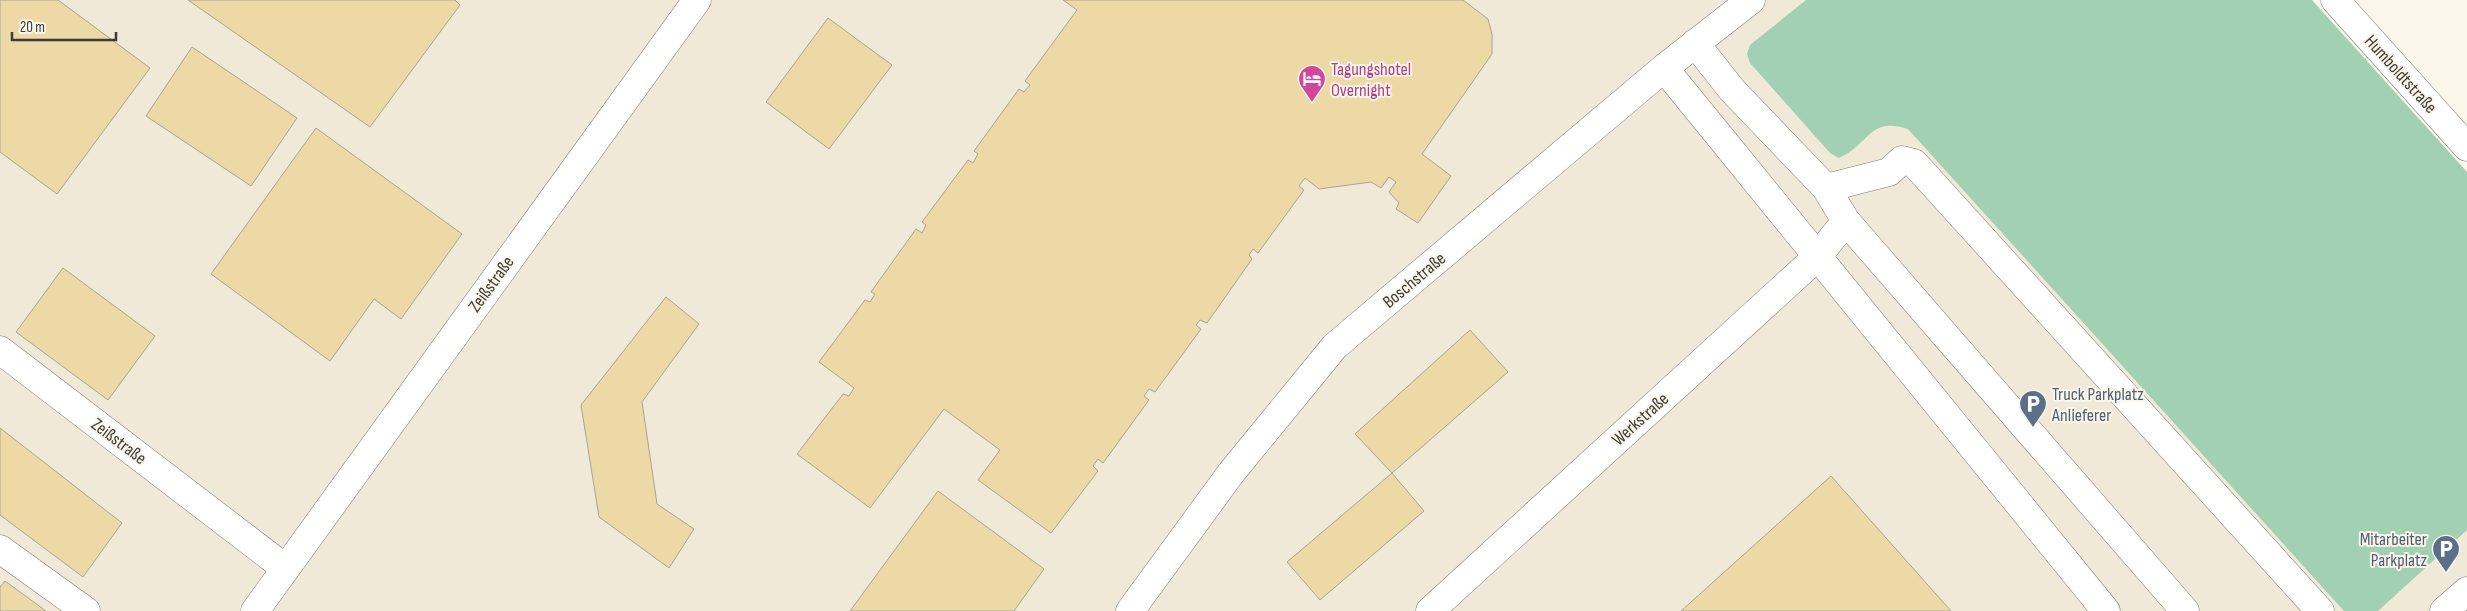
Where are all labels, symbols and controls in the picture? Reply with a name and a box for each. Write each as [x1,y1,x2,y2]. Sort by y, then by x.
scale bar [12,10,116,42]
text: 20 m [20,18,45,37]
street label: Humboldtstraße [2360,31,2441,118]
place label: Tagungshotel Overnight [1331,59,1411,101]
hotel icon: Tagungshotel Overnight [1297,64,1327,103]
street label: Boschstraße [1379,248,1450,313]
street label: Zeißstraße [464,252,519,316]
place label: Truck Parkplatz Anlieferer [2051,384,2144,426]
street label: Werkstraße [1608,388,1673,450]
parking icon: Truck Parkplatz Anlieferer [2018,389,2048,428]
street label: Zeißstraße [87,414,150,469]
place label: Mitarbeiter Parkplatz [2360,529,2428,571]
parking icon: Mitarbeiter Parkplatz [2431,534,2461,573]

